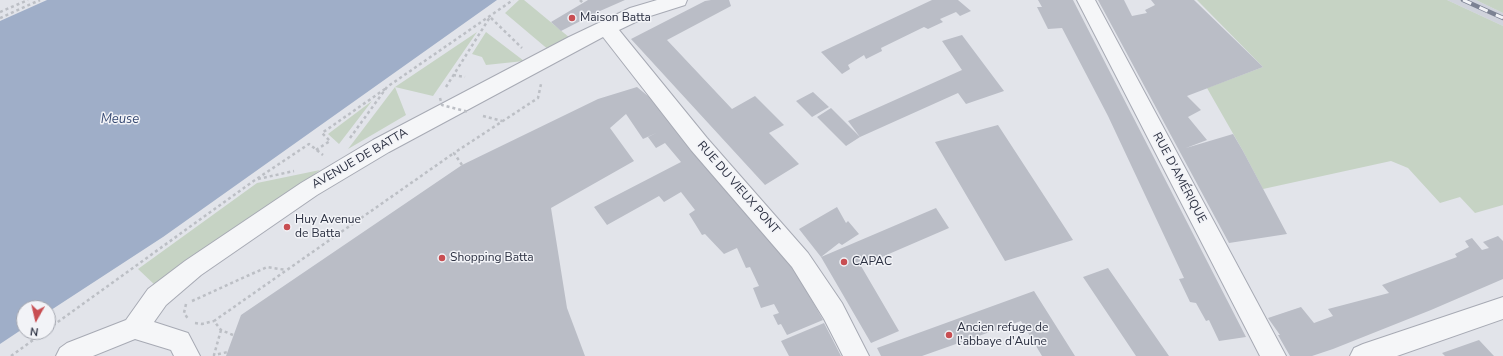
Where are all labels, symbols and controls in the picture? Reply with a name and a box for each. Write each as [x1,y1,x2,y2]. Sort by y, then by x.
place label: Maison Batta [580,11,651,25]
marker: Maison Batta [567,13,577,23]
water label: Meuse [101,112,139,128]
street label: AVENUE DE BATTA [310,126,410,192]
street label: RUE D'AMÉRIQUE [1149,130,1209,226]
street label: RUE DU VIEUX PONT [694,139,782,237]
place label: Huy Avenue de Batta [295,213,361,241]
marker: Huy Avenue de Batta [282,222,292,232]
place label: Shopping Batta [450,251,534,265]
marker: Shopping Batta [437,253,447,263]
place label: CAPAC [852,255,892,269]
marker: CAPAC [839,257,849,267]
north arrow [16,300,56,340]
place label: Ancien refuge de l'abbaye d'Aulne [957,321,1048,349]
text: N [29,323,40,339]
marker: Ancien refuge de l'abbaye d'Aulne [944,330,954,340]

